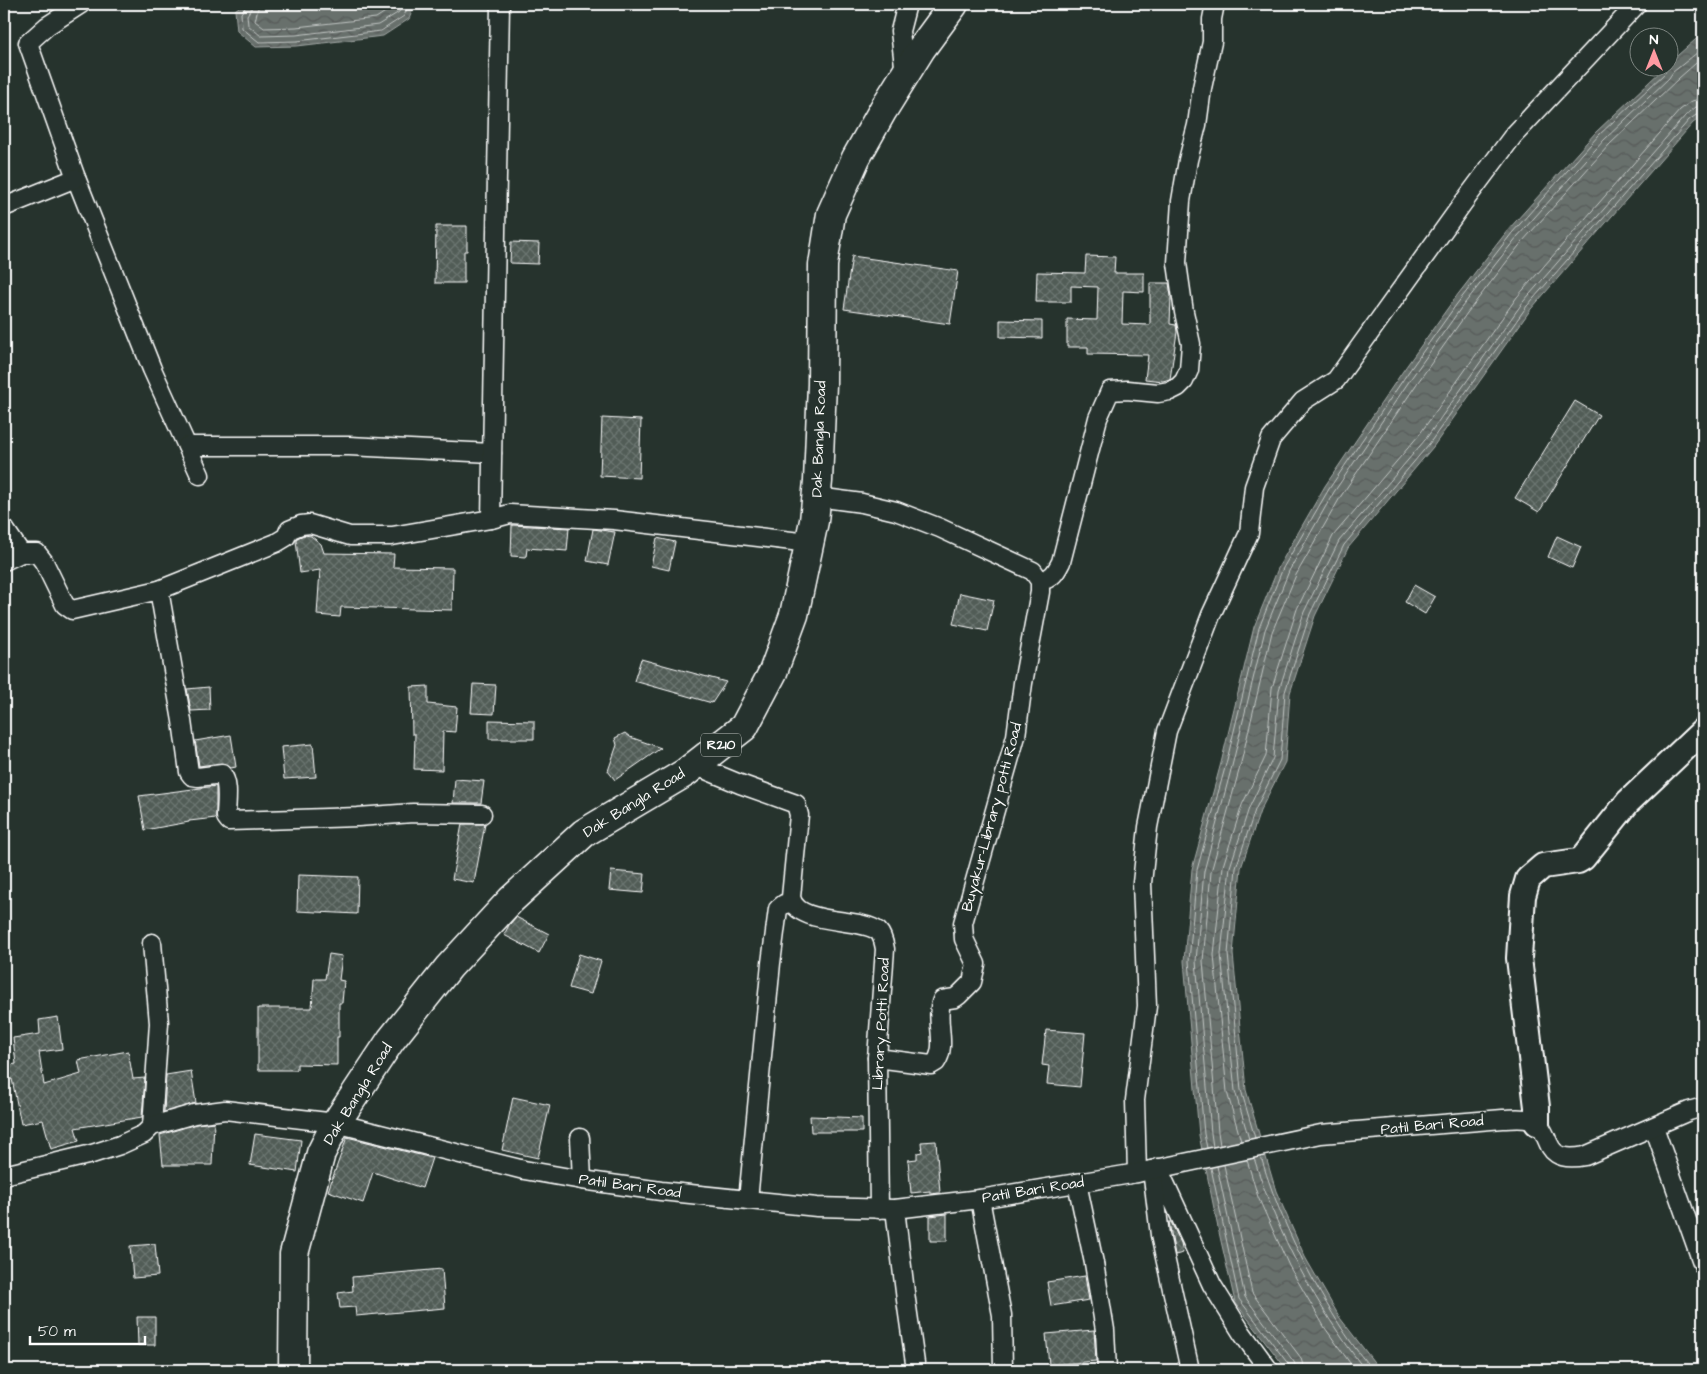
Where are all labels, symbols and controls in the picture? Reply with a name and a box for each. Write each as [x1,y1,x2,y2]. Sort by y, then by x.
north arrow [1630,28,1680,78]
text: N [1650,30,1659,50]
street label: Dak Bangla Road [806,380,833,498]
street label: Buyakur-Library potti Road [957,720,1028,914]
road number: R210 [701,734,741,756]
street label: Dak Bangla Road [579,763,690,844]
street label: Library Potti Road [867,957,896,1091]
street label: Dak Bangla Road [318,1039,399,1150]
street label: Patil Bari Road [1380,1110,1485,1140]
street label: Patil Bari Road [577,1168,683,1204]
street label: Patil Bari Road [980,1172,1086,1208]
scale bar [30,1314,145,1346]
text: 50 m [38,1321,76,1342]

